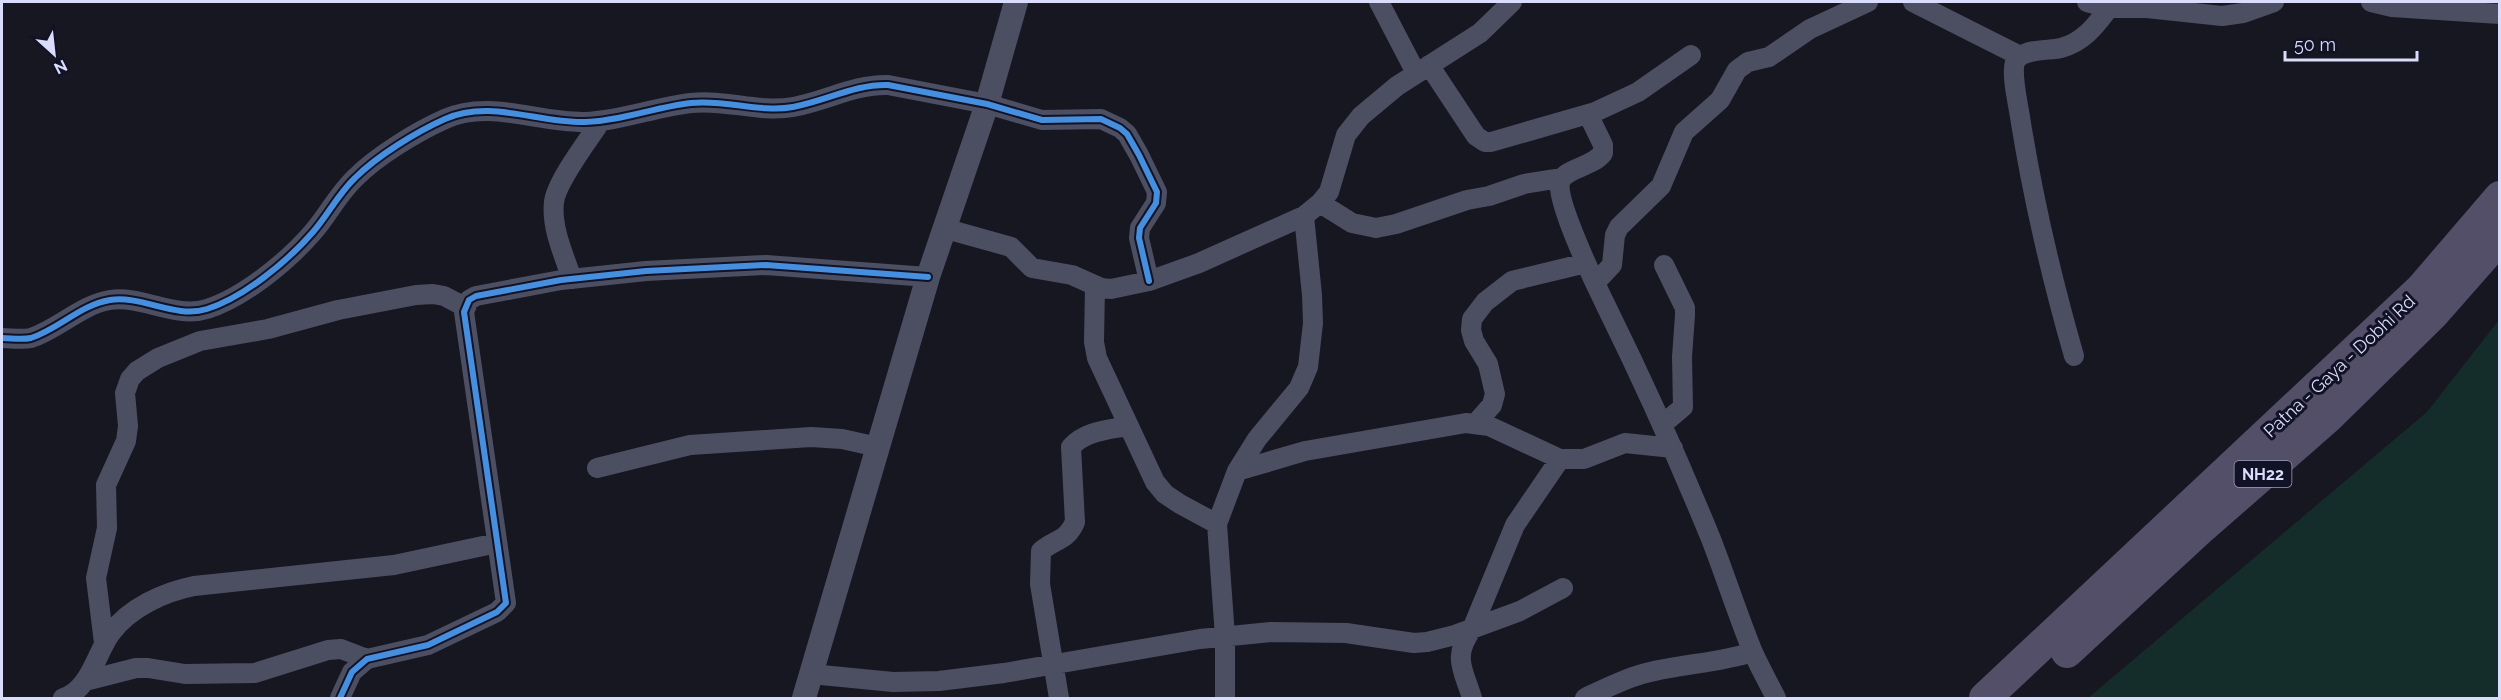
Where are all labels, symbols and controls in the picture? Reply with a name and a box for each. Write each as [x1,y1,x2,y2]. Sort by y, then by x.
north arrow [24,24,84,84]
scale bar [2285,24,2417,62]
text: 50 m [2294,34,2336,55]
text: N [51,56,70,78]
street label: Patna - Gaya - Dobhi Rd [2259,291,2419,441]
road number: NH22 [2234,461,2292,487]

